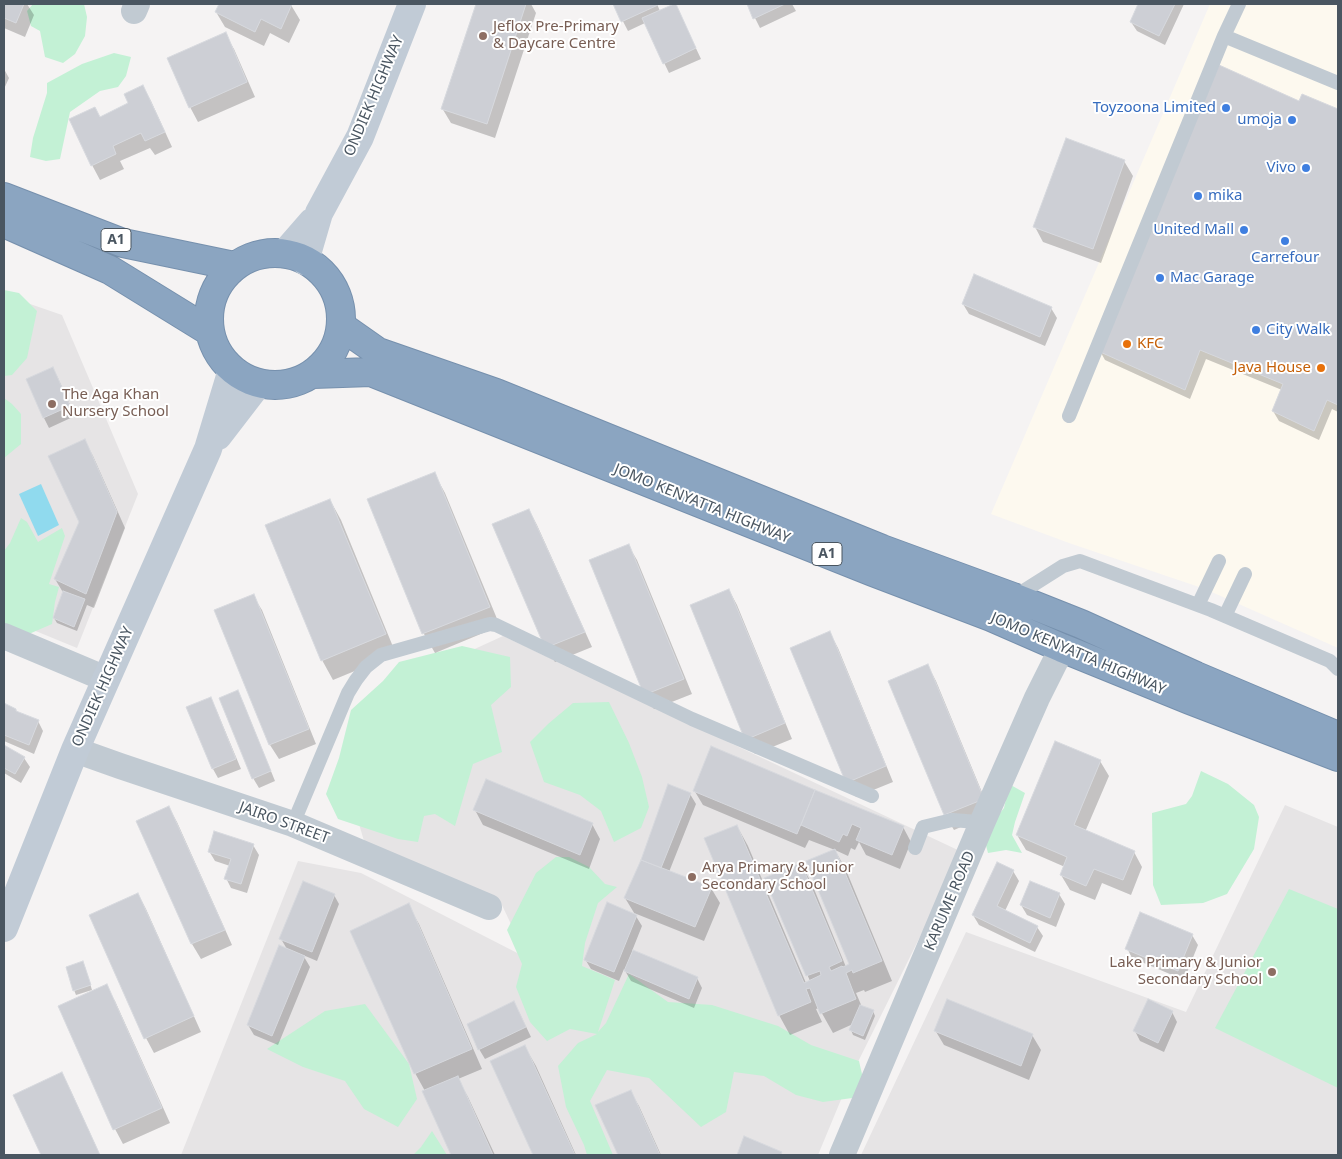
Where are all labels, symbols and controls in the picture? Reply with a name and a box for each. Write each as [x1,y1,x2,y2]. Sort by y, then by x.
place label: Jeflox Pre-Primary & Daycare Centre [493,18,619,53]
marker: Jeflox Pre-Primary & Daycare Centre [477,30,489,42]
street label: ONDIEK HIGHWAY [340,33,408,159]
place label: Toyzoona Limited [1093,99,1216,117]
marker: Toyzoona Limited [1220,102,1232,114]
place label: umoja [1237,111,1282,129]
marker: umoja [1286,114,1298,126]
place label: Vivo [1266,159,1296,177]
marker: Vivo [1300,162,1312,174]
place label: mika [1208,187,1242,205]
marker: mika [1192,190,1204,202]
place label: United Mall [1153,221,1234,239]
marker: United Mall [1238,224,1250,236]
road number: A1 [101,228,131,252]
marker: Carrefour [1279,235,1291,247]
place label: Carrefour [1251,249,1319,267]
place label: Mac Garage [1170,269,1254,287]
marker: Mac Garage [1154,272,1166,284]
place label: City Walk [1266,321,1330,339]
marker: City Walk [1250,324,1262,336]
place label: KFC [1137,335,1164,353]
marker: KFC [1121,338,1133,350]
place label: Java House [1233,359,1311,377]
marker: Java House [1315,362,1327,374]
place label: The Aga Khan Nursery School [62,386,169,421]
marker: The Aga Khan Nursery School [46,398,58,410]
street label: JOMO KENYATTA HIGHWAY [611,460,793,548]
road number: A1 [812,542,842,566]
street label: JOMO KENYATTA HIGHWAY [988,609,1168,699]
street label: ONDIEK HIGHWAY [68,624,138,750]
street label: JAIRO STREET [236,798,332,848]
street label: KARUME ROAD [921,849,979,953]
place label: Arya Primary & Junior Secondary School [702,859,854,894]
marker: Arya Primary & Junior Secondary School [686,871,698,883]
place label: Lake Primary & Junior Secondary School [1109,954,1262,989]
marker: Lake Primary & Junior Secondary School [1266,966,1278,978]

